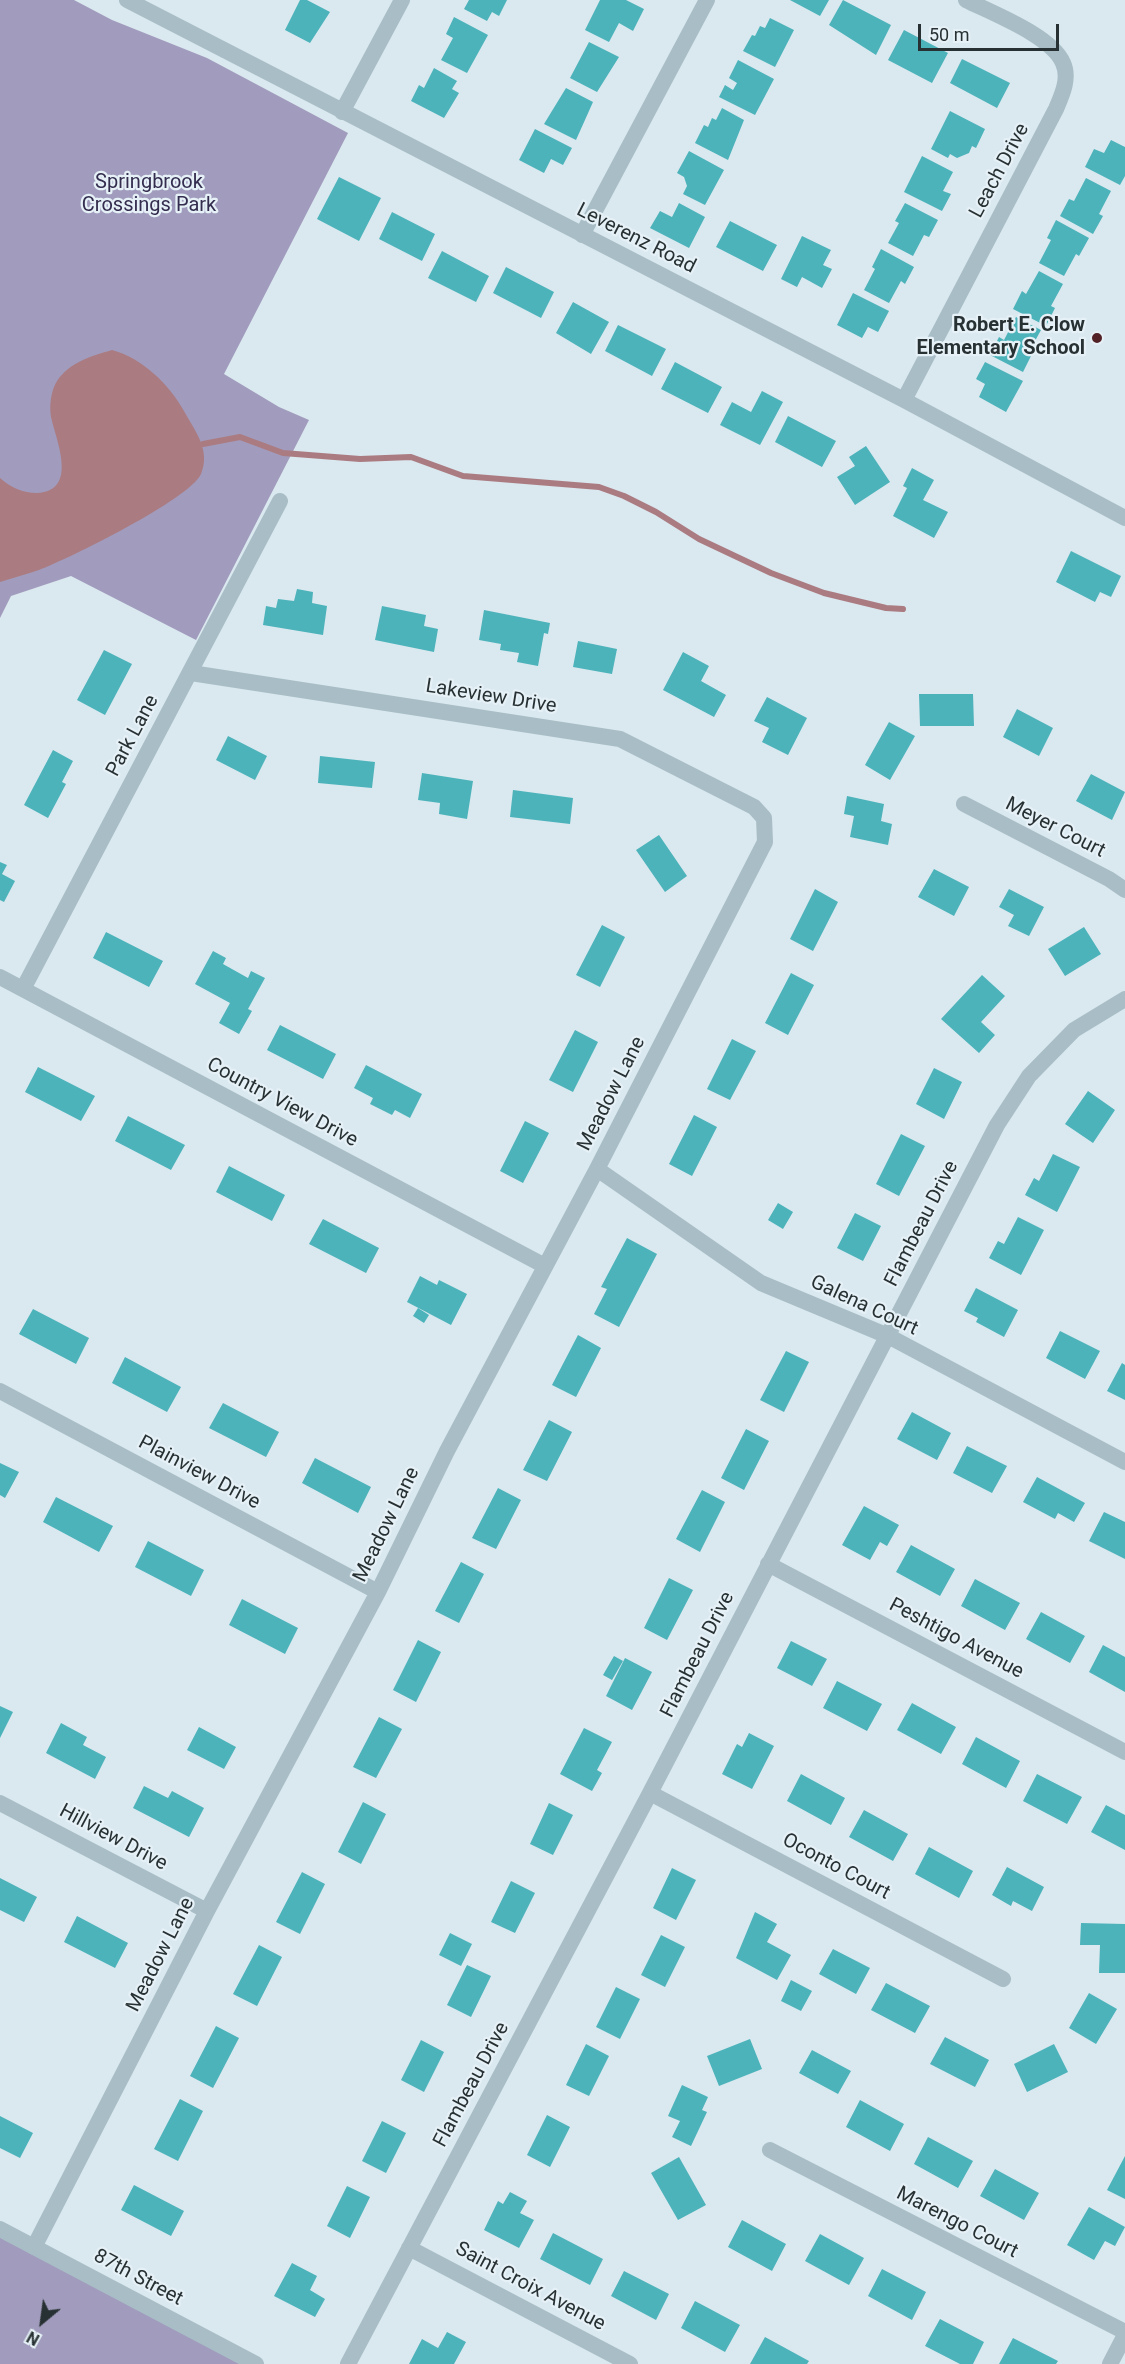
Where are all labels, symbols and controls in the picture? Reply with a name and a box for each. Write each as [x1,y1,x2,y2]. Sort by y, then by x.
scale bar [921,12,1062,50]
text: 50 m [929,24,969,45]
street label: Leach Drive [965,120,1035,222]
park label: Springbrook Crossings Park [82,171,216,218]
street label: Leverenz Road [572,199,700,279]
place label: Robert E. Clow Elementary School [917,314,1085,361]
marker: Robert E. Clow Elementary School [1090,331,1104,345]
street label: Lakeview Drive [424,675,558,719]
street label: Park Lane [102,691,164,781]
street label: Meyer Court [1001,793,1109,863]
street label: Meadow Lane [573,1033,651,1155]
street label: Country View Drive [202,1053,362,1153]
street label: Flambeau Drive [880,1157,964,1291]
street label: Galena Court [806,1271,922,1341]
street label: Plainview Drive [134,1431,264,1515]
street label: Meadow Lane [349,1464,425,1586]
street label: Flambeau Drive [656,1588,740,1722]
street label: Peshtigo Avenue [885,1593,1027,1685]
street label: Hillview Drive [55,1799,171,1877]
street label: Oconto Court [778,1829,894,1905]
street label: Meadow Lane [122,1894,200,2016]
street label: Flambeau Drive [429,2018,515,2152]
street label: Marengo Court [892,2182,1022,2264]
street label: Saint Croix Avenue [451,2237,609,2337]
street label: 87th Street [89,2244,187,2312]
north arrow [12,2292,72,2352]
text: N [23,2327,43,2349]

